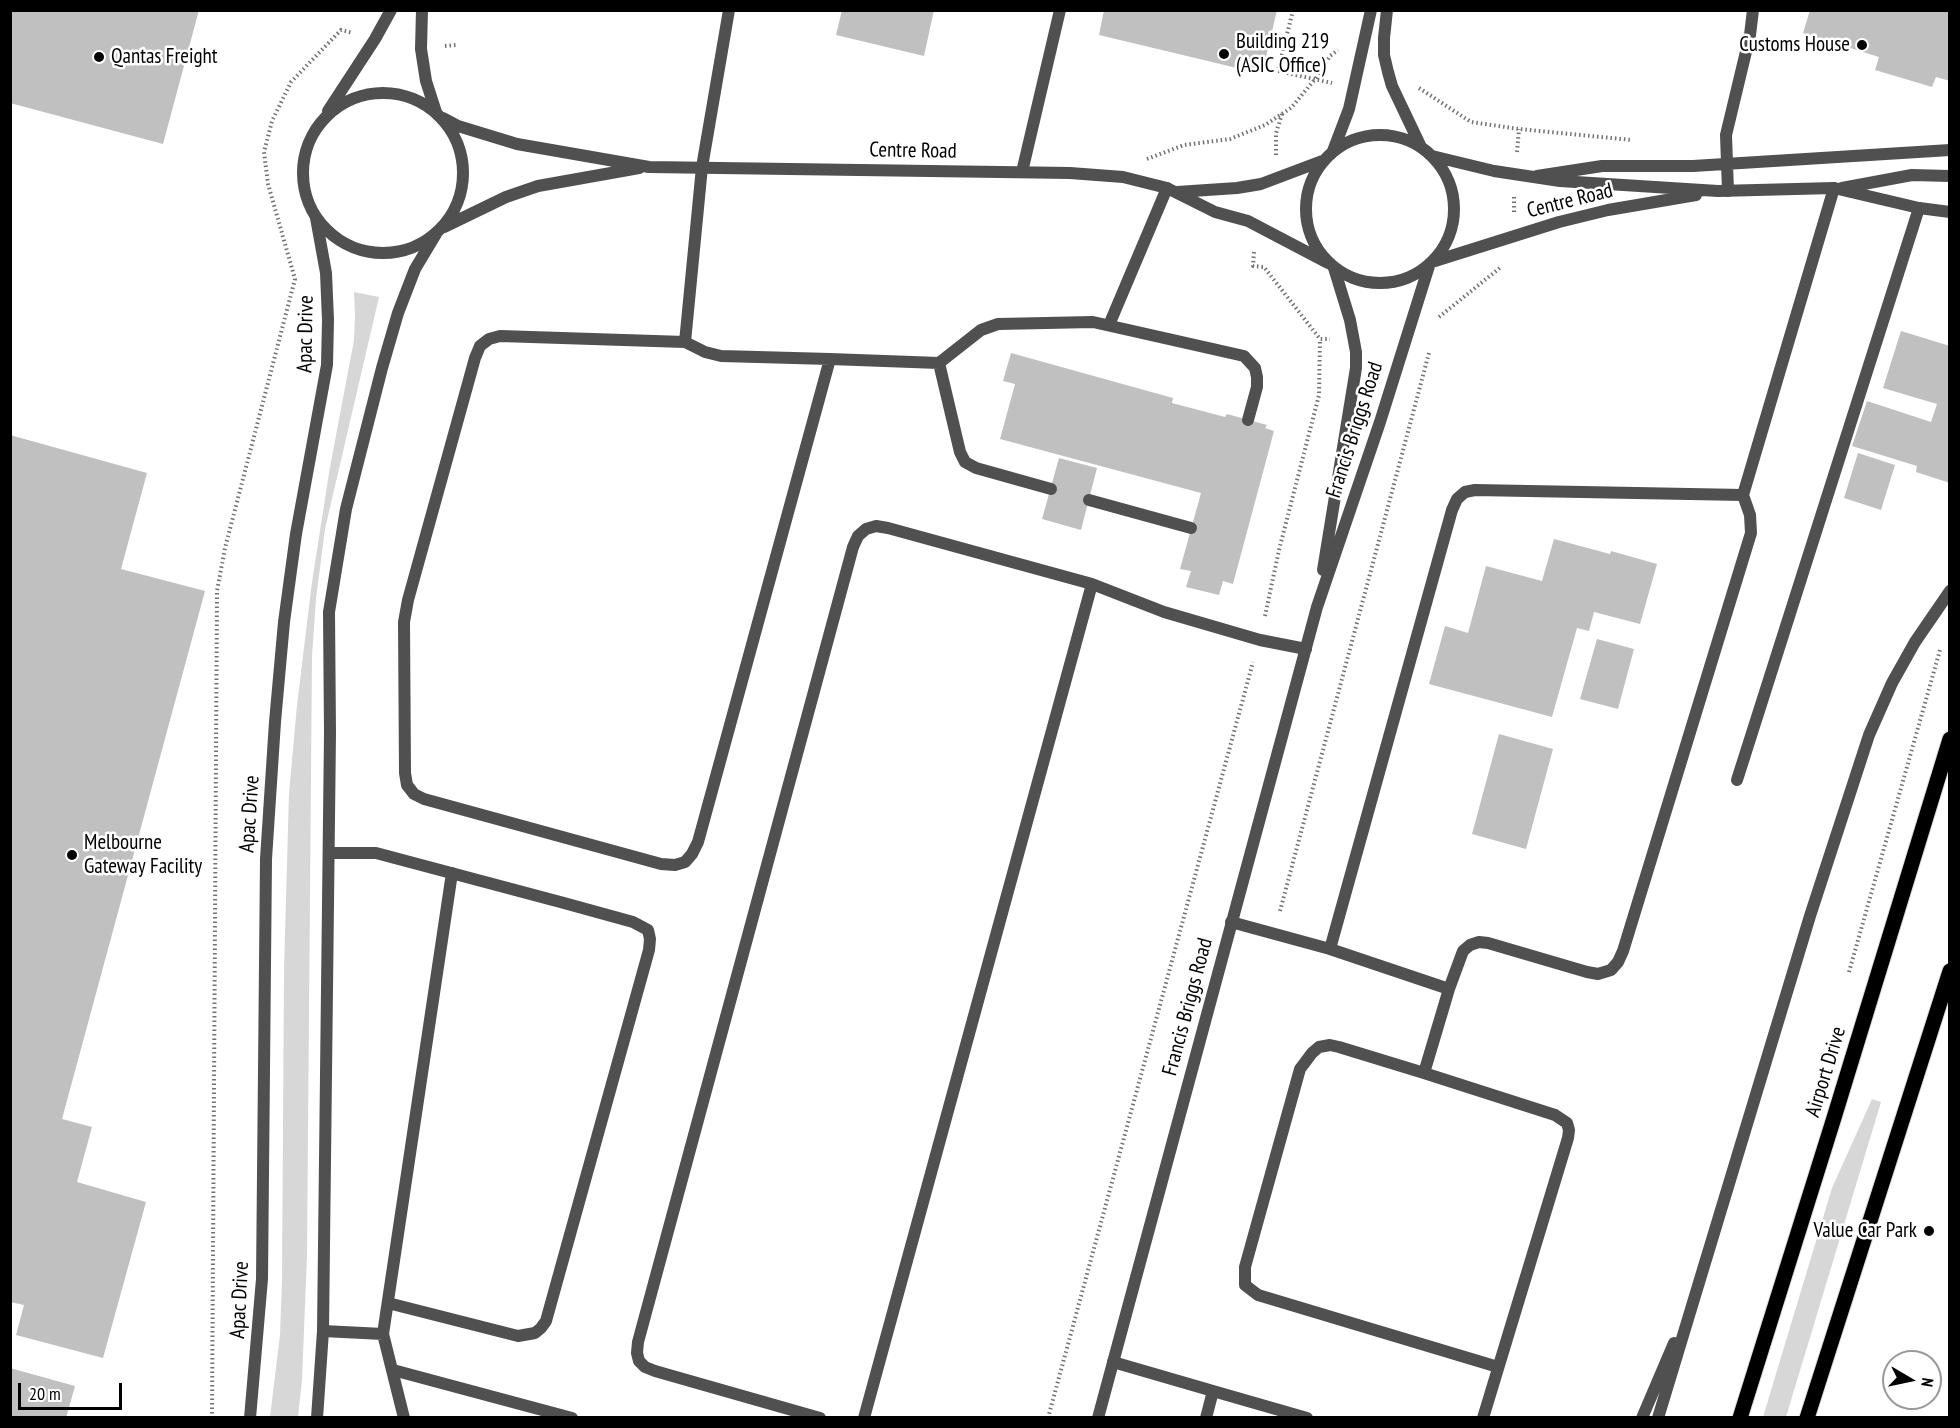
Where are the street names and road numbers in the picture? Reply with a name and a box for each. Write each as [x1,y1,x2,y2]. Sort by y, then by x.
street label: Centre Road [869,138,957,164]
street label: Centre Road [1525,178,1615,224]
street label: Apac Drive [293,295,319,373]
street label: Francis Briggs Road [1321,359,1389,501]
street label: Apac Drive [235,774,265,854]
street label: Francis Briggs Road [1158,935,1218,1079]
street label: Airport Drive [1800,1024,1852,1120]
street label: Apac Drive [225,1261,255,1339]

